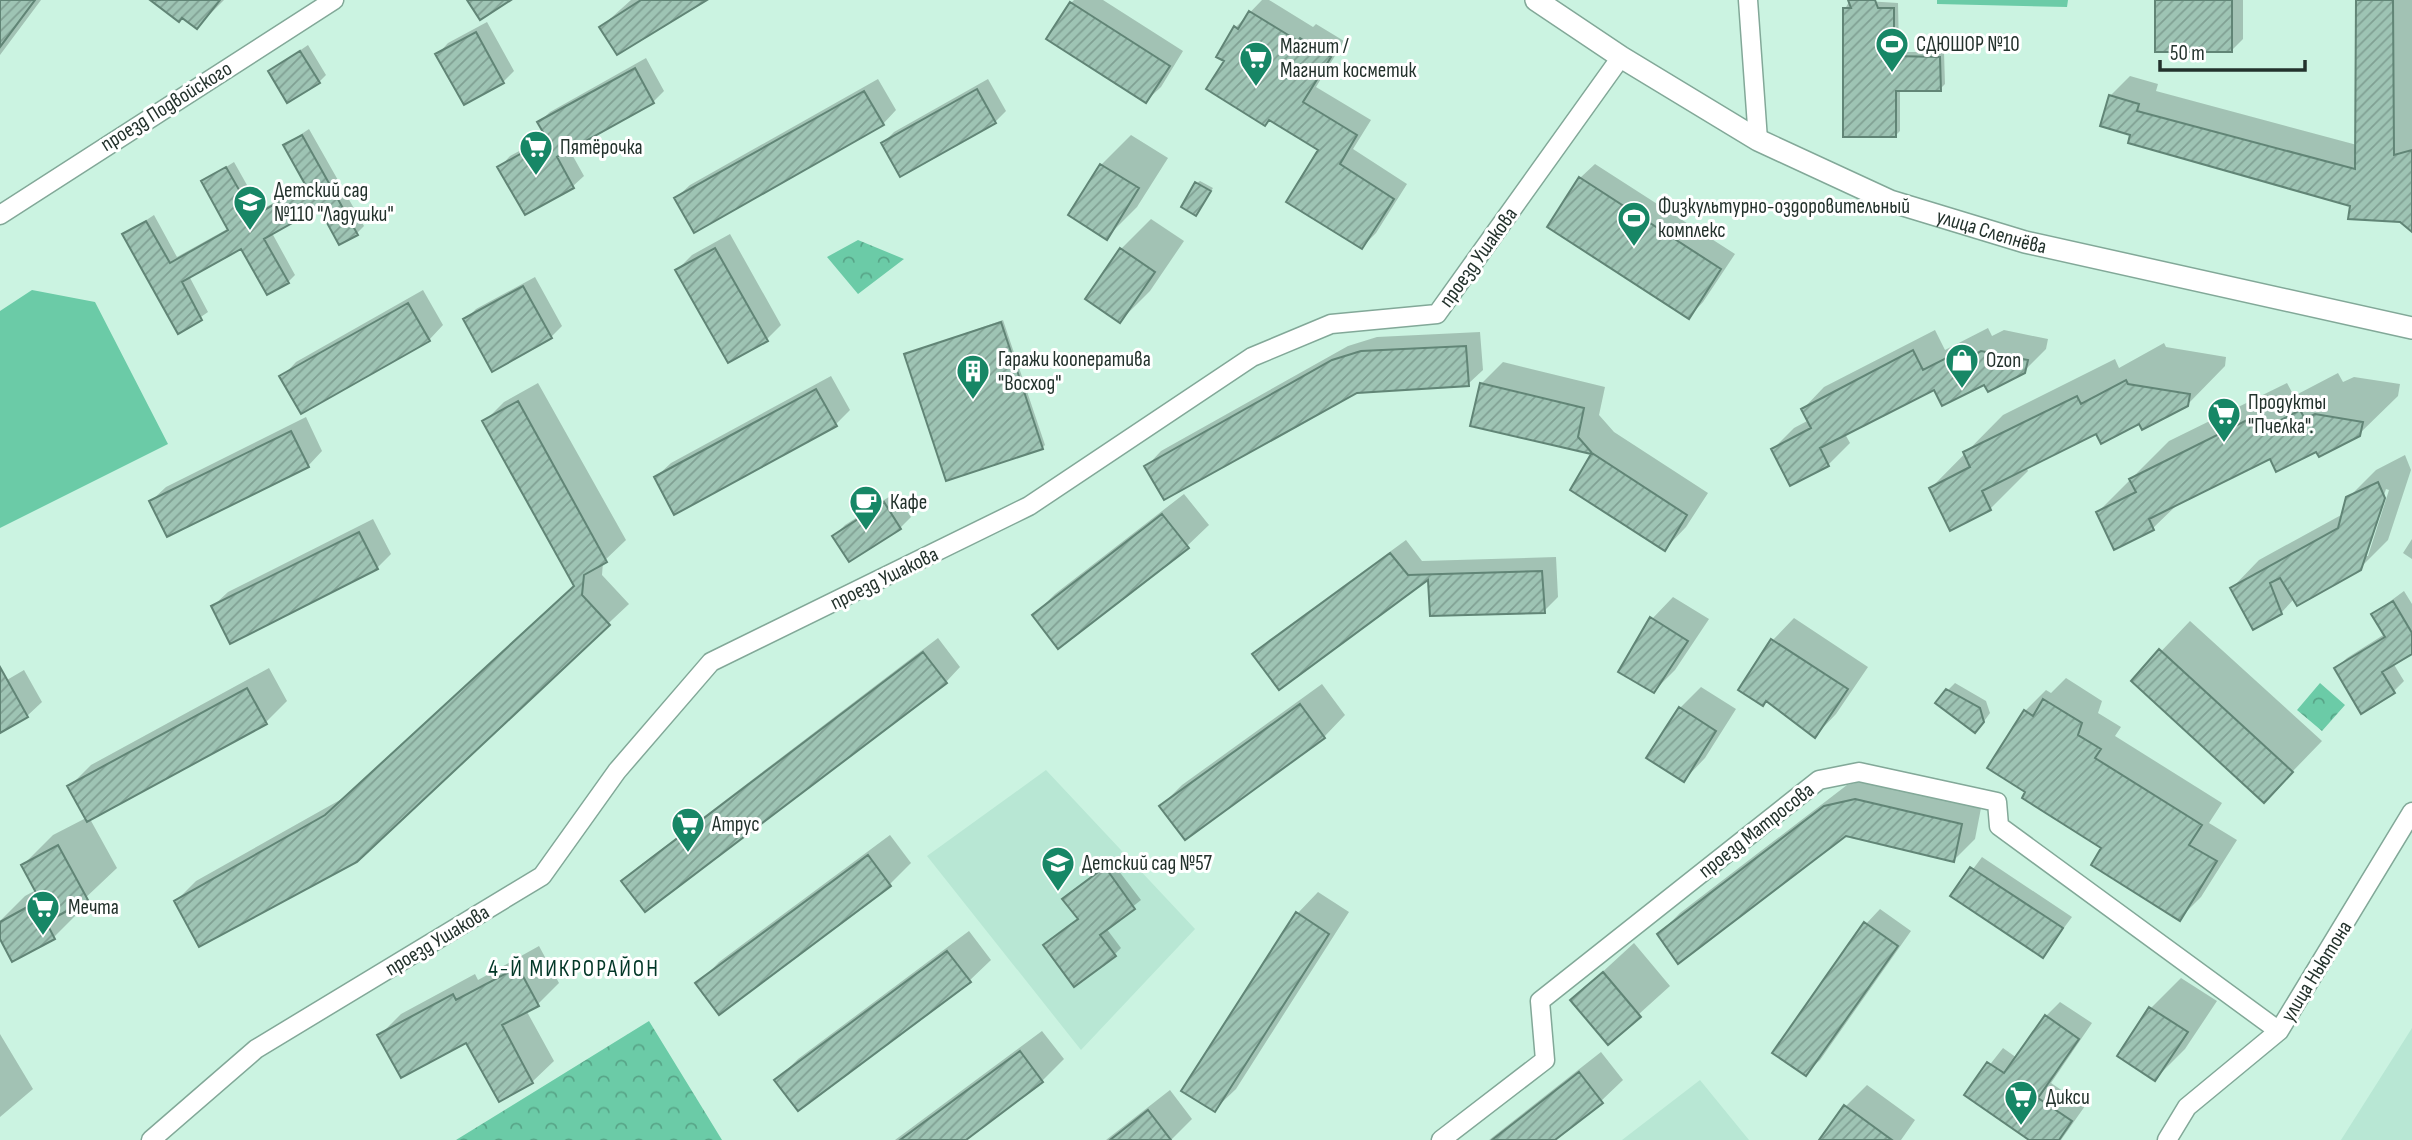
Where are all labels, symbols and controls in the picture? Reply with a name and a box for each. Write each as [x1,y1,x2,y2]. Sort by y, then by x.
sports icon: СДЮШОР №10 [1873,25,1911,74]
scale bar [2160,28,2305,72]
place label: СДЮШОР №10 [1916,32,2020,57]
place label: Магнит / Магнит косметик [1280,34,1416,83]
supermarket icon: Магнит / Магнит косметик [1237,39,1275,88]
text: 50 m [2170,41,2205,66]
street label: проезд Подвойского [96,56,237,157]
supermarket icon: Пятёрочка [517,128,555,177]
place label: Пятёрочка [560,135,643,160]
place label: Детский сад №110 "Ладушки" [274,178,394,227]
school or university icon: Детский сад №110 "Ладушки" [231,183,269,232]
place label: Физкультурно-оздоровительный комплекс [1658,194,1910,243]
sports icon: Физкультурно-оздоровительный комплекс [1615,199,1653,248]
street label: проезд Ушакова [1434,203,1523,312]
street label: улица Слепнёва [1933,204,2049,259]
shop icon: Ozon [1943,341,1981,390]
place label: Гаражи кооператива "Восход" [998,347,1151,396]
place label: Ozon [1986,348,2021,373]
building icon: Гаражи кооператива "Восход" [954,352,992,401]
place label: Продукты "Пчелка". [2248,390,2326,439]
supermarket icon: Продукты "Пчелка". [2205,395,2243,444]
cafe icon: Кафе [847,483,885,532]
place label: Кафе [890,490,927,515]
street label: проезд Ушакова [826,542,942,615]
street label: проезд Матросова [1694,778,1819,883]
supermarket icon: Атрус [669,805,707,854]
place label: Атрус [711,812,760,837]
school or university icon: Детский сад №57 [1039,844,1077,893]
place label: Детский сад №57 [1082,851,1213,876]
supermarket icon: Мечта [24,888,62,937]
place label: Мечта [68,895,119,920]
street label: проезд Ушакова [381,900,494,981]
street label: улица Ньютона [2276,916,2357,1026]
district label: 4-Й МИКРОРАЙОН [488,955,660,983]
supermarket icon: Дикси [2002,1078,2040,1127]
place label: Дикси [2046,1085,2090,1110]

